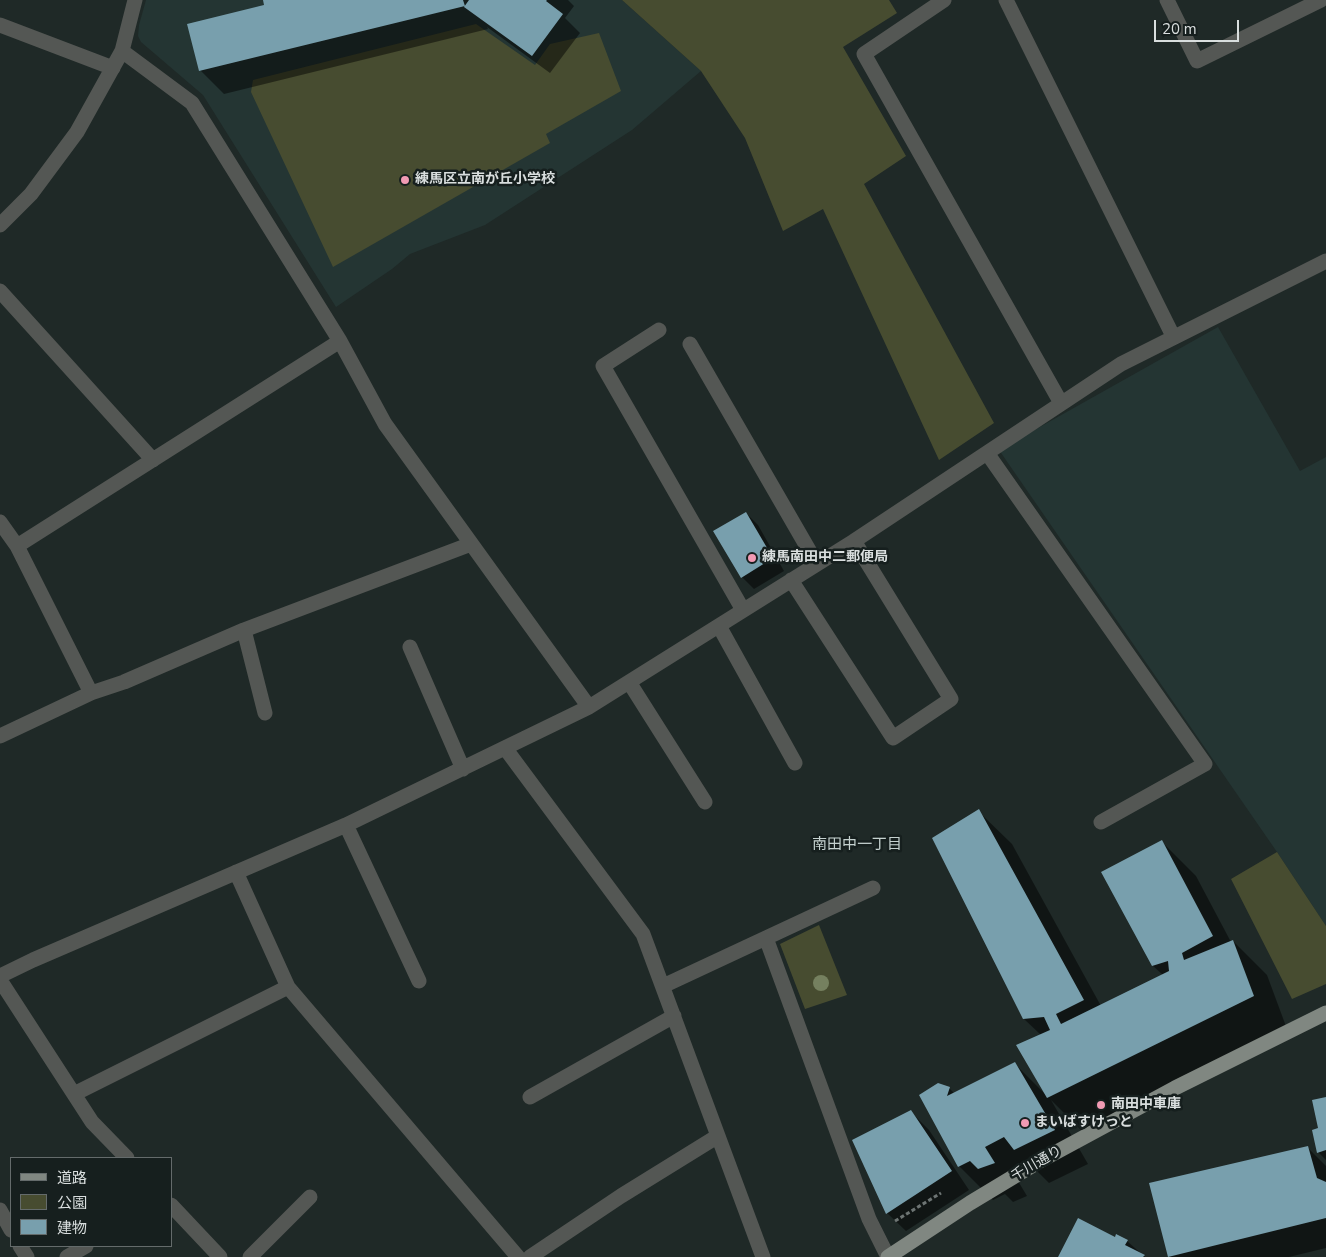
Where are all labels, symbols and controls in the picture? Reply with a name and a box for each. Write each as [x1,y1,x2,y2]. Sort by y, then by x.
scale bar [1156,10,1241,42]
text: 20 m [1162,19,1197,39]
place label: 練馬区立南が丘小学校 [415,172,555,188]
marker: 練馬区立南が丘小学校 [399,174,411,186]
place label: 練馬南田中二郵便局 [762,550,888,566]
marker: 練馬南田中二郵便局 [746,552,758,564]
district label: 南田中一丁目 [812,836,902,854]
place label: 南田中車庫 [1111,1097,1181,1113]
marker: 南田中車庫 [1095,1099,1107,1111]
place label: まいばすけっと [1035,1115,1133,1131]
marker: まいばすけっと [1019,1117,1031,1129]
street label: 千川通り [1009,1143,1065,1185]
legend [10,1157,172,1247]
text: 道路 [57,1168,87,1188]
text: 公園 [57,1193,87,1213]
text: 建物 [57,1218,87,1238]

